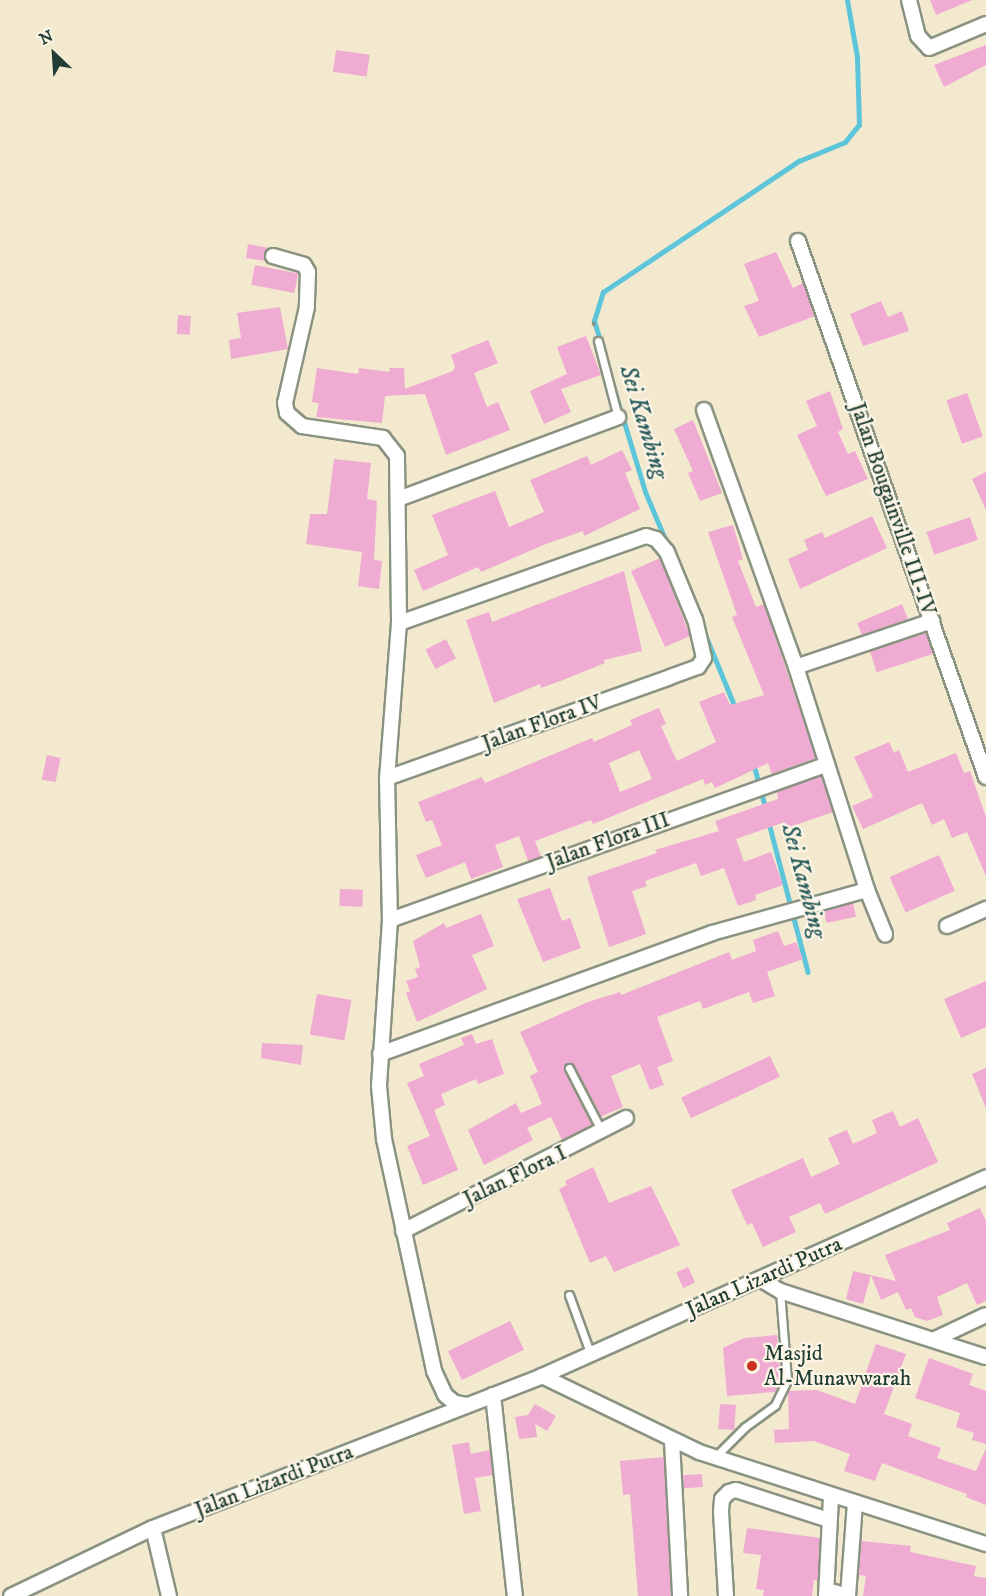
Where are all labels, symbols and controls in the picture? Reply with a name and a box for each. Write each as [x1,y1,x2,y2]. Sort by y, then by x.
north arrow [24,24,84,84]
text: N [36,26,57,50]
water label: Sei Kambing [612,362,674,482]
street label: Jalan Bougainville III-IV [844,399,942,619]
street label: Jalan Flora IV [478,689,606,757]
street label: Jalan Flora III [542,806,674,876]
water label: Sei Kambing [774,821,832,941]
street label: Jalan Flora I [459,1140,571,1212]
street label: Jalan Lizardi Putra [682,1231,846,1323]
place label: Masjid Al-Munawwarah [764,1340,911,1392]
marker: Masjid Al-Munawwarah [745,1359,759,1373]
street label: Jalan Lizardi Putra [191,1439,357,1523]

